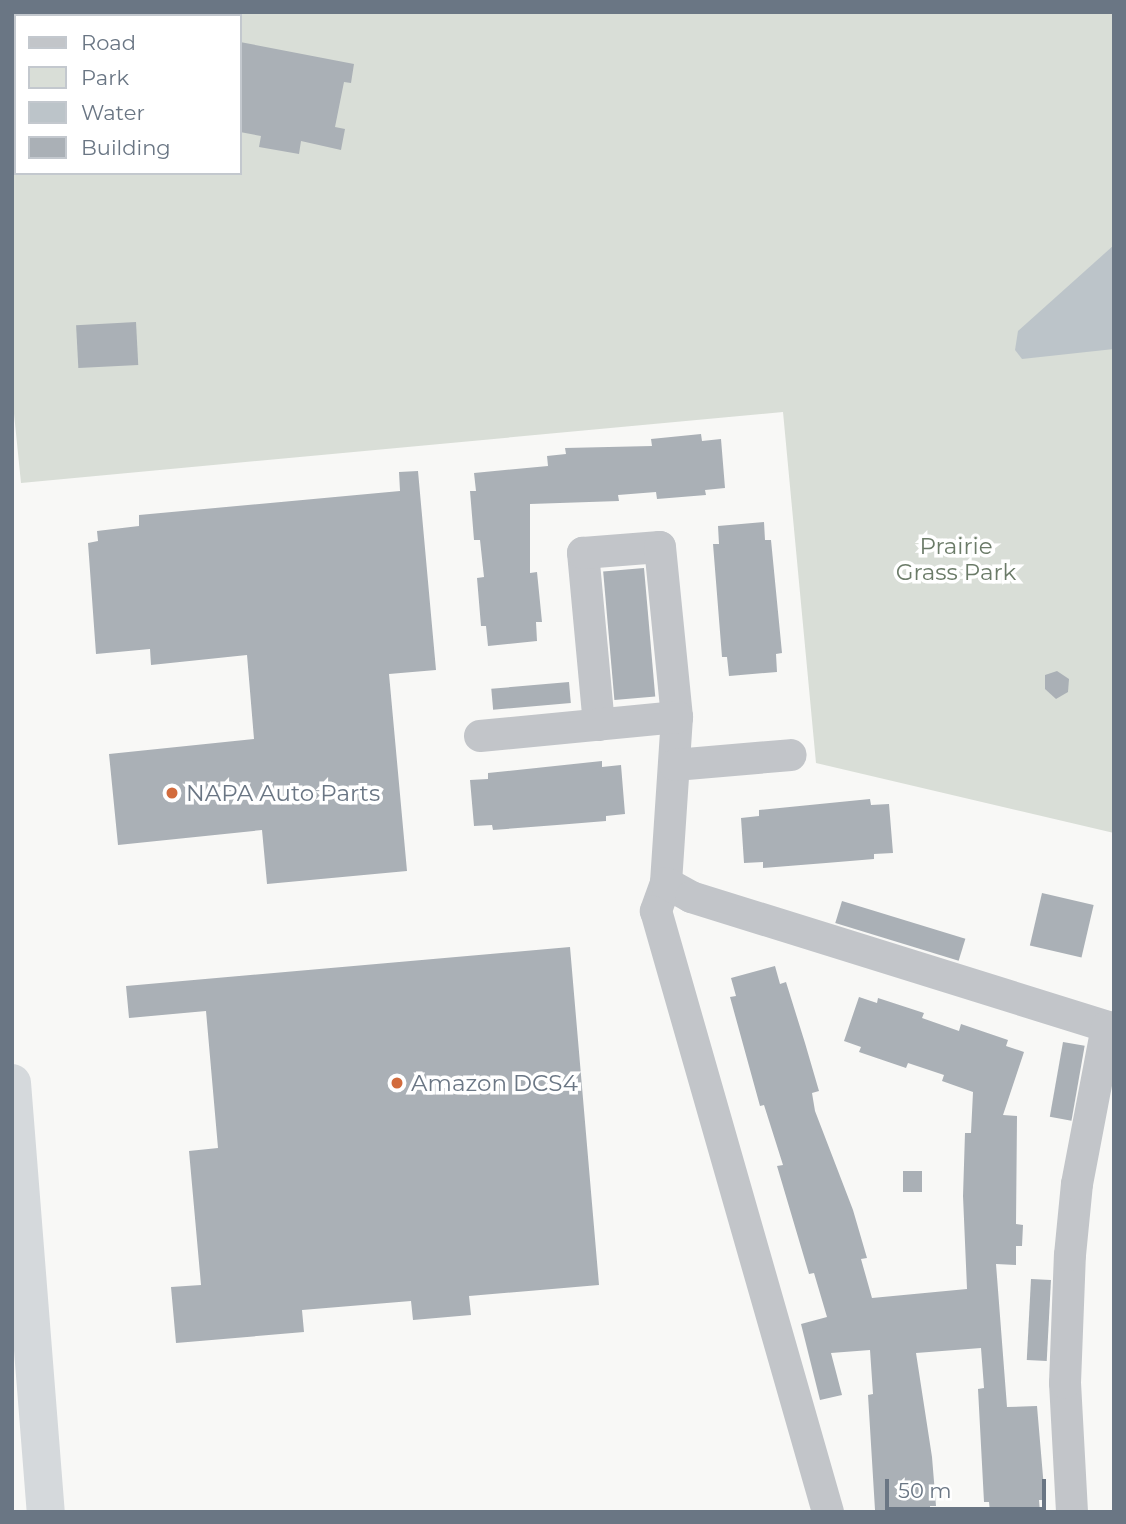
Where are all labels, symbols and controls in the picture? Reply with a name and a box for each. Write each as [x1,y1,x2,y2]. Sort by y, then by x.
legend [14,14,242,175]
text: Road [81,30,136,55]
text: Park [81,65,129,90]
text: Water [81,100,145,125]
text: Building [81,135,171,160]
park label: Prairie Grass Park [896,532,1016,586]
place label: NAPA Auto Parts [186,779,380,807]
marker: NAPA Auto Parts [164,785,180,801]
place label: Amazon DCS4 [411,1069,578,1097]
marker: Amazon DCS4 [389,1075,405,1091]
scale bar [888,1464,1049,1508]
text: 50 m [898,1478,952,1503]

